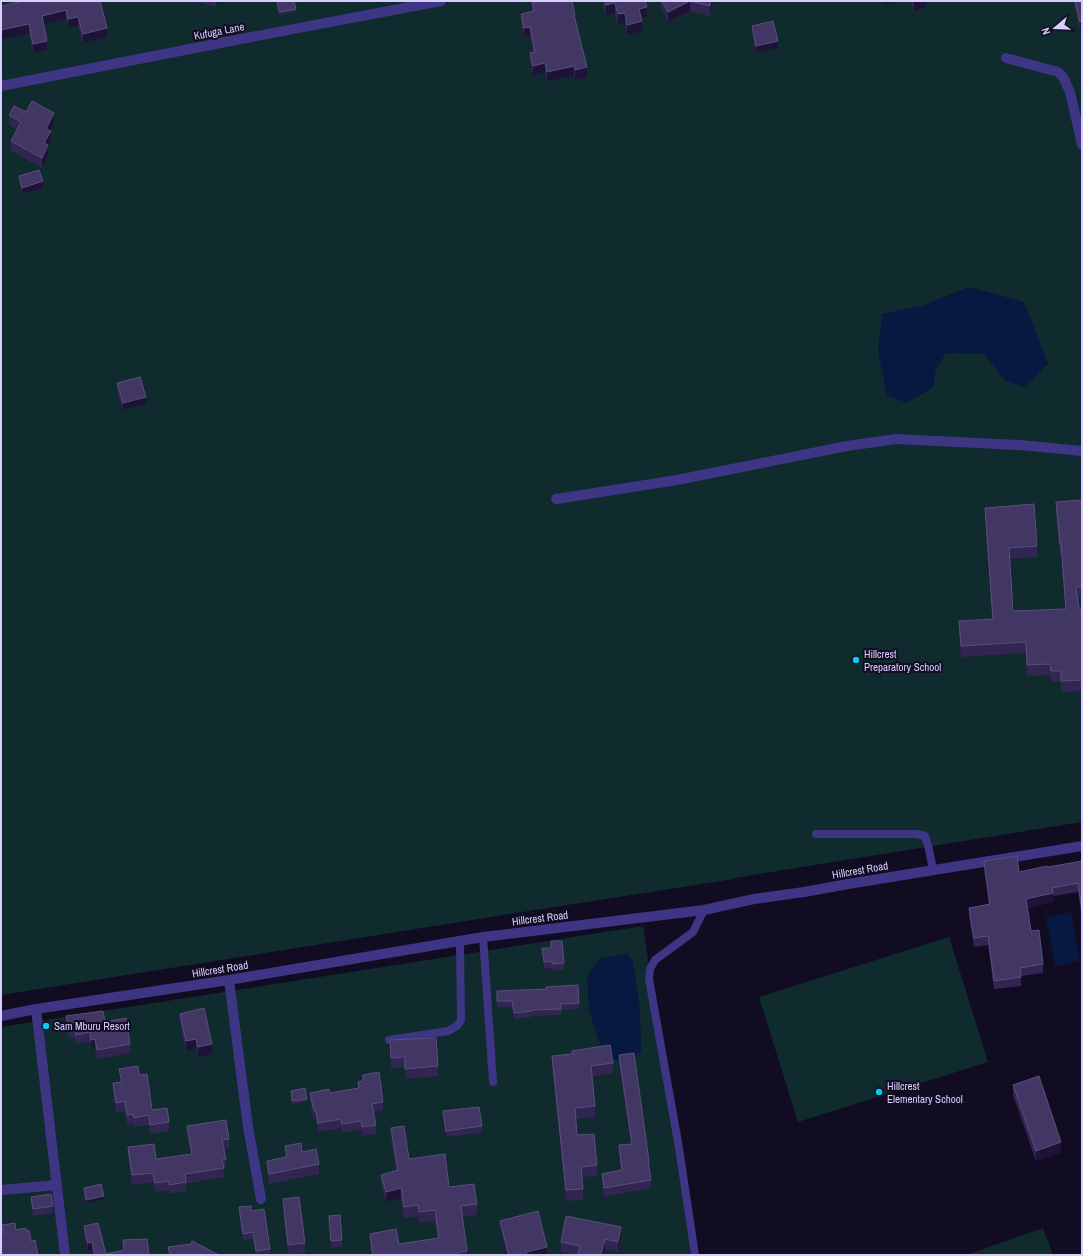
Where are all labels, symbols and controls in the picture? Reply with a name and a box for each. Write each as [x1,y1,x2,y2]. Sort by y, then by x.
north arrow [1035,8,1075,48]
street label: Kufuga Lane [193,19,245,43]
text: N [1038,26,1053,37]
place label: Hillcrest Preparatory School [864,647,941,674]
marker: Hillcrest Preparatory School [851,655,861,665]
street label: Hillcrest Road [831,858,889,882]
street label: Hillcrest Road [511,908,569,928]
street label: Hillcrest Road [191,958,249,980]
place label: Sam Mburu Resort [54,1019,130,1033]
marker: Sam Mburu Resort [41,1021,51,1031]
place label: Hillcrest Elementary School [887,1079,963,1106]
marker: Hillcrest Elementary School [874,1087,884,1097]

